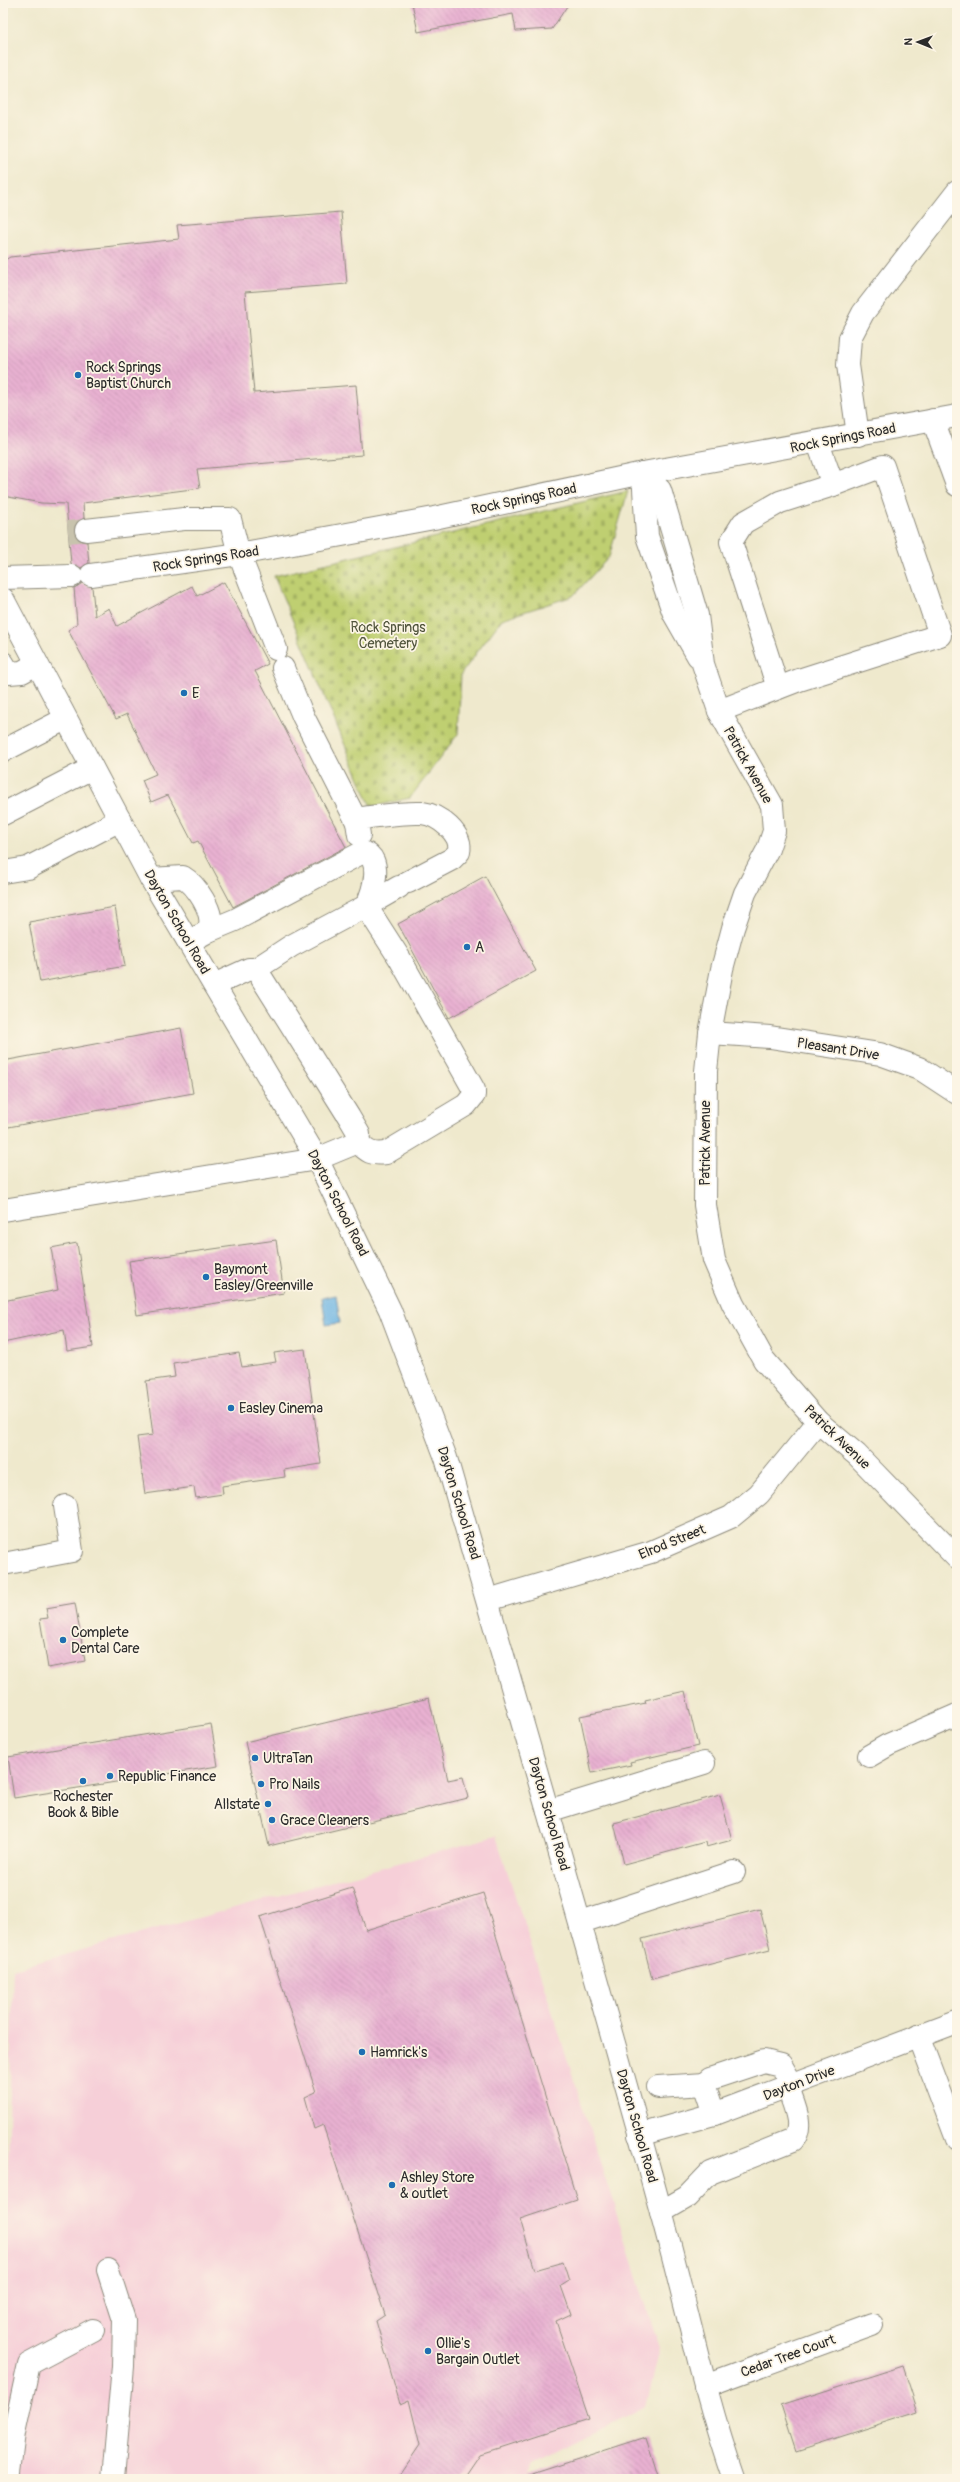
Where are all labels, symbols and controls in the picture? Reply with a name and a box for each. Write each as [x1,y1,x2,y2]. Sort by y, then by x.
north arrow [898,22,938,62]
text: N [902,37,915,46]
place label: Rock Springs Baptist Church [86,359,171,392]
marker: Rock Springs Baptist Church [73,370,83,380]
street label: Rock Springs Road [789,419,897,457]
street label: Rock Springs Road [470,480,578,518]
street label: Rock Springs Road [152,542,260,576]
park label: Rock Springs Cemetery [351,619,426,652]
place label: E [192,685,199,702]
marker: E [179,688,189,698]
street label: Patrick Avenue [720,724,776,807]
street label: Dayton School Road [140,867,214,977]
place label: A [475,939,484,956]
marker: A [462,942,472,952]
street label: Pleasant Drive [796,1034,880,1064]
street label: Patrick Avenue [697,1100,714,1186]
street label: Dayton School Road [304,1147,372,1259]
place label: Baymont Easley/Greenville [214,1261,313,1294]
marker: Baymont Easley/Greenville [201,1272,211,1282]
place label: Easley Cinema [239,1400,323,1417]
street label: Patrick Avenue [800,1401,874,1473]
marker: Easley Cinema [226,1403,236,1413]
street label: Dayton School Road [434,1444,484,1562]
street label: Elrod Street [636,1521,708,1563]
place label: Complete Dental Care [71,1624,140,1657]
marker: Complete Dental Care [58,1635,68,1645]
place label: UltraTan [263,1750,313,1767]
marker: UltraTan [250,1753,260,1763]
street label: Dayton School Road [525,1755,573,1873]
place label: Republic Finance [118,1768,216,1785]
marker: Republic Finance [105,1771,115,1781]
marker: Rochester Book & Bible [78,1776,88,1786]
place label: Pro Nails [269,1776,321,1793]
marker: Pro Nails [256,1779,266,1789]
place label: Rochester Book & Bible [47,1788,119,1821]
place label: Allstate [214,1796,260,1813]
marker: Allstate [263,1799,273,1809]
place label: Grace Cleaners [280,1812,370,1829]
marker: Grace Cleaners [267,1815,277,1825]
place label: Hamrick's [370,2044,428,2061]
marker: Hamrick's [357,2047,367,2057]
street label: Dayton Drive [761,2062,837,2104]
street label: Dayton School Road [613,2067,661,2185]
place label: Ashley Store & outlet [400,2169,474,2202]
marker: Ashley Store & outlet [387,2180,397,2190]
street label: Cedar Tree Court [738,2331,838,2381]
place label: Ollie's Bargain Outlet [436,2335,520,2368]
marker: Ollie's Bargain Outlet [423,2346,433,2356]

